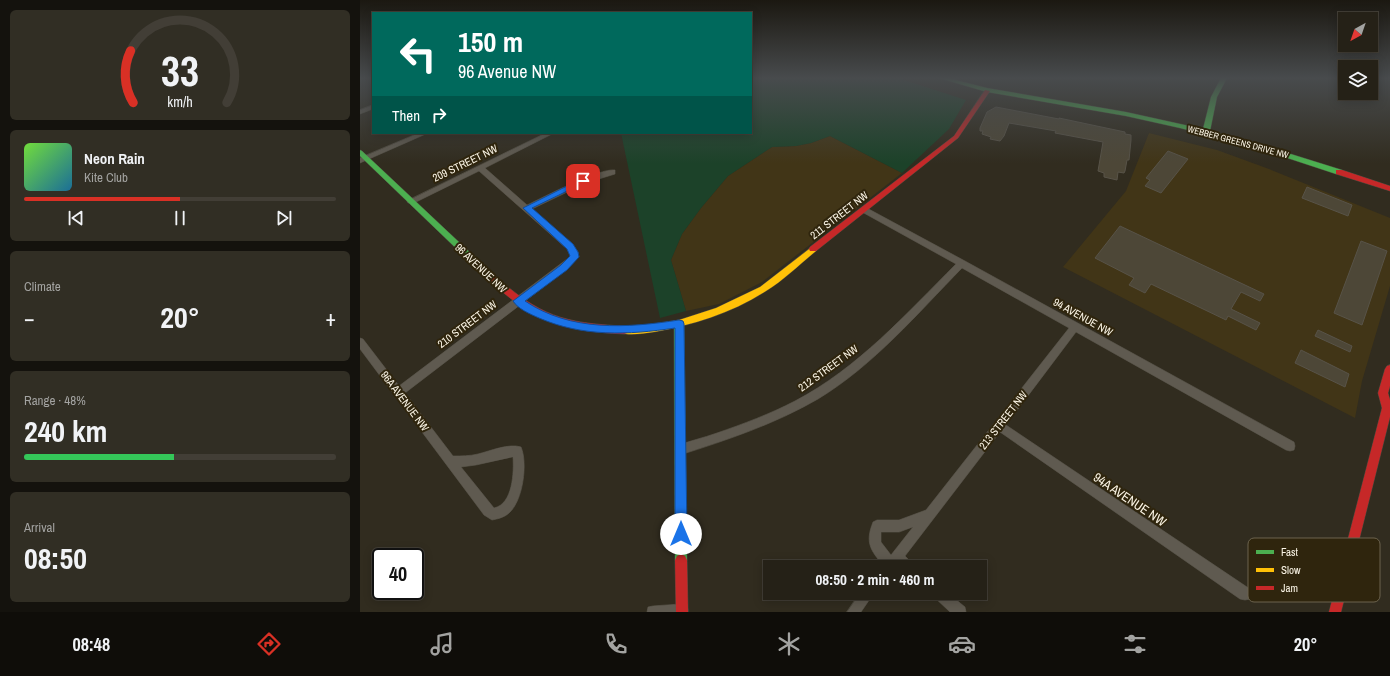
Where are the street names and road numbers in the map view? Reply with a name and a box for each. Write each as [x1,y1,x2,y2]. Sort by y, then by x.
street label: WEBBER GREENS DRIVE NW [1186,123,1290,161]
street label: 209 STREET NW [430,141,500,185]
street label: 211 STREET NW [807,188,871,242]
street label: 96 AVENUE NW [452,240,510,296]
street label: 94 AVENUE NW [1051,295,1116,339]
street label: 210 STREET NW [435,297,500,351]
street label: 212 STREET NW [795,341,861,394]
street label: 96A AVENUE NW [378,368,432,434]
street label: 213 STREET NW [976,388,1031,452]
street label: 94A AVENUE NW [1090,469,1170,530]

